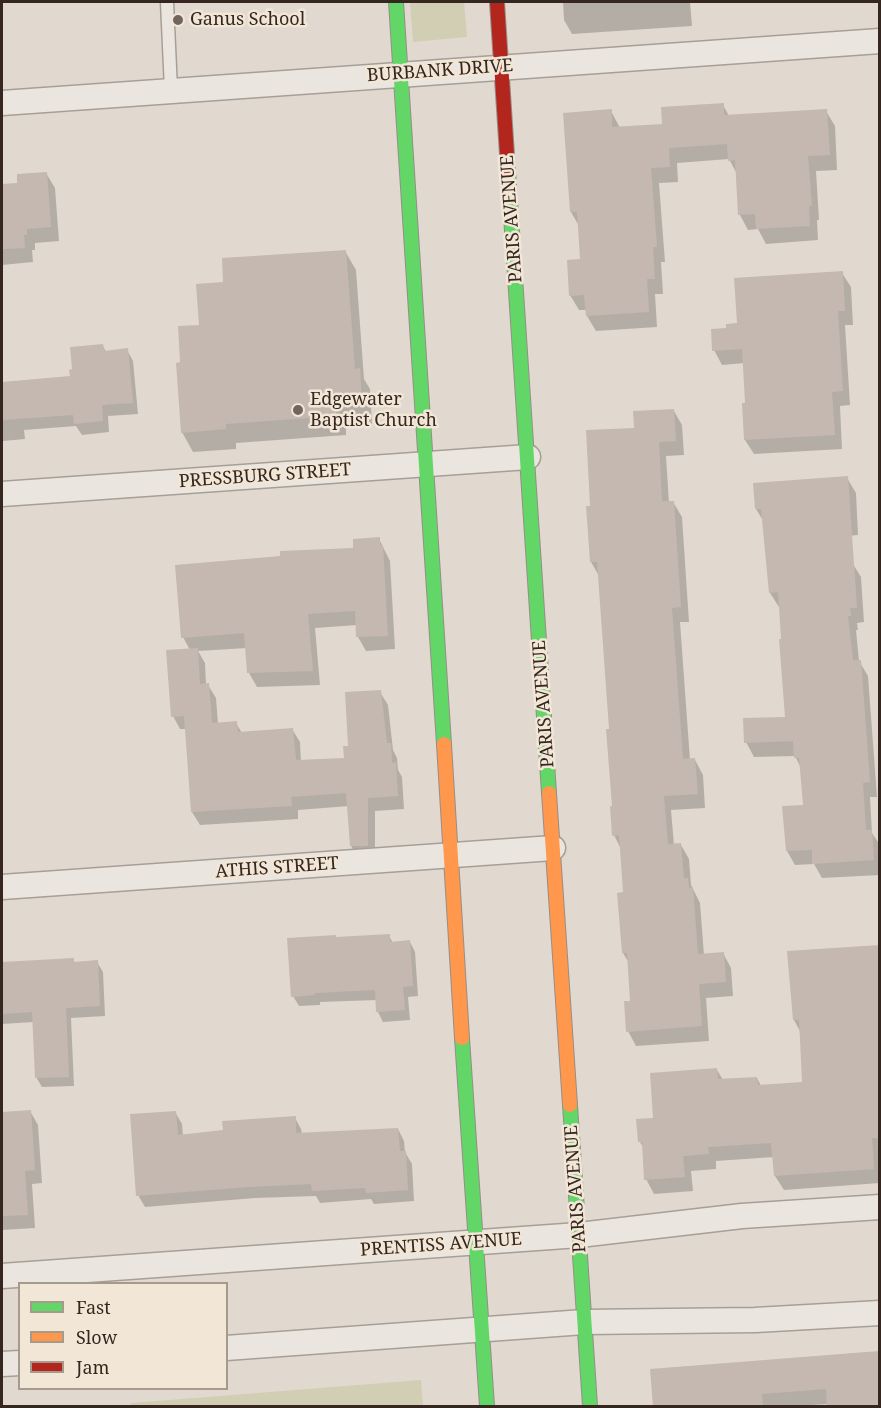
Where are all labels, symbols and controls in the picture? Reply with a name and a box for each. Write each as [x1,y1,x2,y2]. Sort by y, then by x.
place label: Ganus School [190,9,305,31]
marker: Ganus School [171,13,185,27]
street label: BURBANK DRIVE [366,55,514,87]
street label: PARIS AVENUE [497,154,527,284]
place label: Edgewater Baptist Church [310,389,437,432]
marker: Edgewater Baptist Church [291,403,305,417]
street label: PRESSBURG STREET [178,459,352,493]
street label: PARIS AVENUE [529,639,559,769]
street label: ATHIS STREET [215,853,339,883]
street label: PARIS AVENUE [561,1124,591,1254]
street label: PRENTISS AVENUE [359,1229,523,1261]
legend [18,1282,228,1390]
text: Fast [76,1295,111,1319]
text: Slow [76,1325,117,1349]
text: Jam [76,1355,110,1379]

